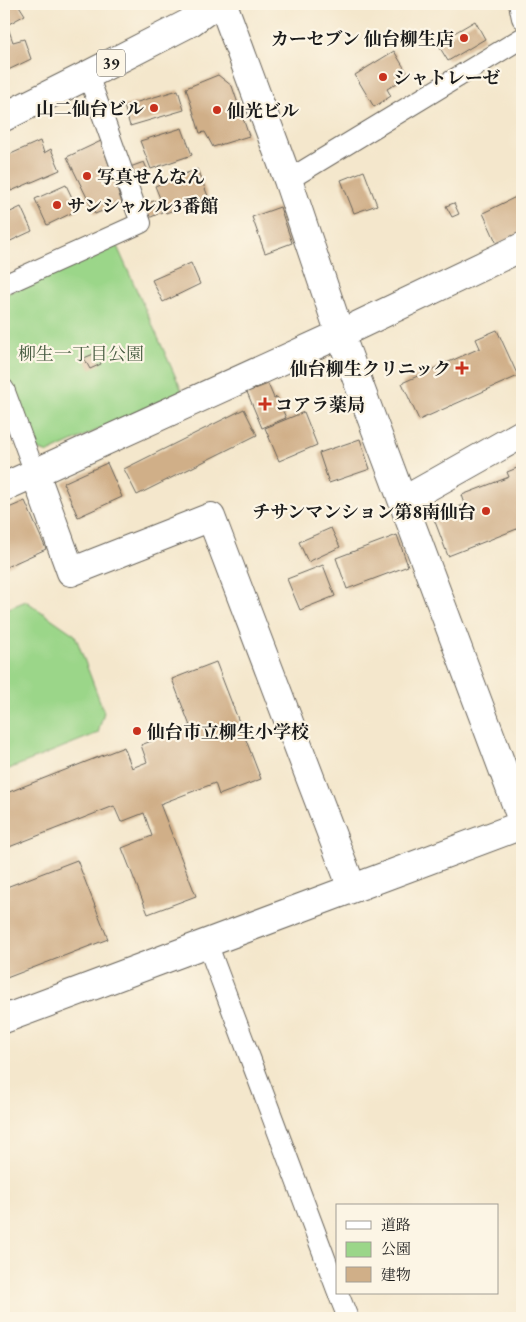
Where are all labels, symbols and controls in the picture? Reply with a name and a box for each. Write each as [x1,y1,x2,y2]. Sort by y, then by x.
place label: カーセブン 仙台柳生店 [271,27,454,50]
marker: カーセブン 仙台柳生店 [458,32,470,44]
road number: 39 [97,49,125,76]
place label: シャトレーゼ [393,66,500,89]
marker: シャトレーゼ [377,71,389,83]
place label: 山二仙台ビル [36,97,144,120]
place label: 仙光ビル [227,99,299,122]
marker: 山二仙台ビル [148,102,160,114]
marker: 仙光ビル [211,104,223,116]
place label: 写真せんなん [97,165,205,188]
marker: 写真せんなん [81,170,93,182]
place label: サンシャルル3番館 [67,194,218,217]
marker: サンシャルル3番館 [51,199,63,211]
park label: 柳生一丁目公園 [18,342,144,365]
place label: 仙台柳生クリニック [290,357,451,380]
marker: 仙台柳生クリニック [455,361,469,375]
place label: コアラ薬局 [275,393,365,416]
marker: コアラ薬局 [259,398,271,410]
place label: チサンマンション第8南仙台 [252,500,476,523]
marker: チサンマンション第8南仙台 [480,505,492,517]
place label: 仙台市立柳生小学校 [147,720,309,743]
marker: 仙台市立柳生小学校 [131,725,143,737]
legend [336,1204,498,1294]
text: 道路 [381,1215,411,1234]
text: 公園 [381,1239,411,1258]
text: 建物 [381,1265,411,1284]

